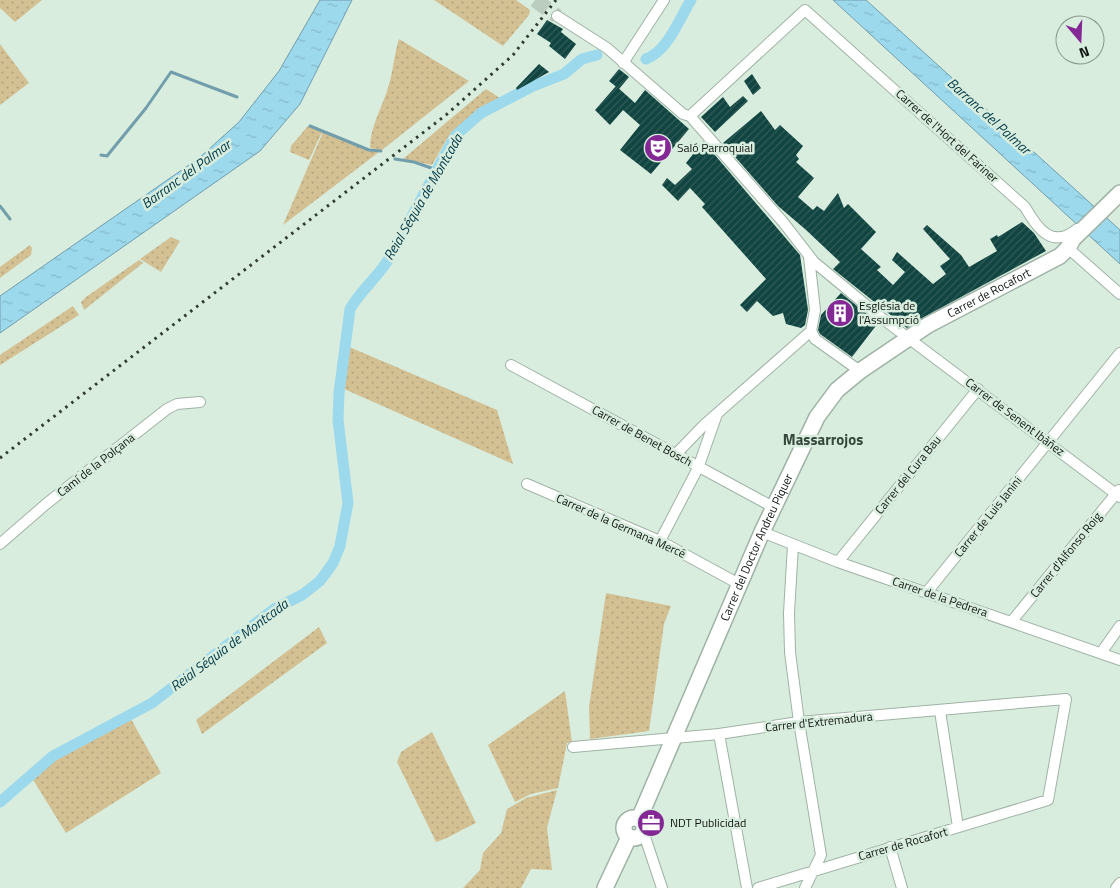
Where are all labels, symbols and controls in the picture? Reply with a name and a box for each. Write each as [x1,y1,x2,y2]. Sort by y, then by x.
north arrow [1055,15,1105,65]
text: N [1076,41,1092,64]
water label: Barranc del Palmar [943,72,1037,160]
street label: Carrer de l'Hort del Fariner [892,84,1003,187]
water label: Reial Séquia de Montcada [378,129,468,264]
water label: Barranc del Palmar [137,133,236,213]
theatre icon: Saló Parroquial [643,133,673,163]
place label: Saló Parroquial [677,138,753,157]
street label: Carrer de Rocafort [943,263,1035,322]
place label: Església de l'Assumpció [859,296,919,329]
building icon: Església de l'Assumpció [825,298,855,328]
street label: Carrer de Senent Ibàñez [962,373,1069,460]
street label: Carrer de Benet Bosch [588,400,696,471]
street label: Camí de la Polçana [53,428,139,501]
district label: Massarrojos [783,428,863,451]
street label: Carrer del Cura Bau [870,431,945,518]
street label: Carrer del Doctor Andreu Piquer [715,470,798,624]
street label: Carrer de Luis Janini [949,472,1026,561]
street label: Carrer de la Germana Mercé [553,488,689,563]
street label: Carrer d'Alfonso Roig [1025,508,1106,602]
street label: Carrer de la Pedrera [890,571,990,622]
water label: Reial Séquia de Montcada [165,593,293,696]
street label: Carrer d'Extremadura [764,706,874,737]
office icon: NDT Publicidad [636,808,666,838]
place label: NDT Publicidad [670,813,746,832]
street label: Carrer de Rocafort [856,821,950,865]

